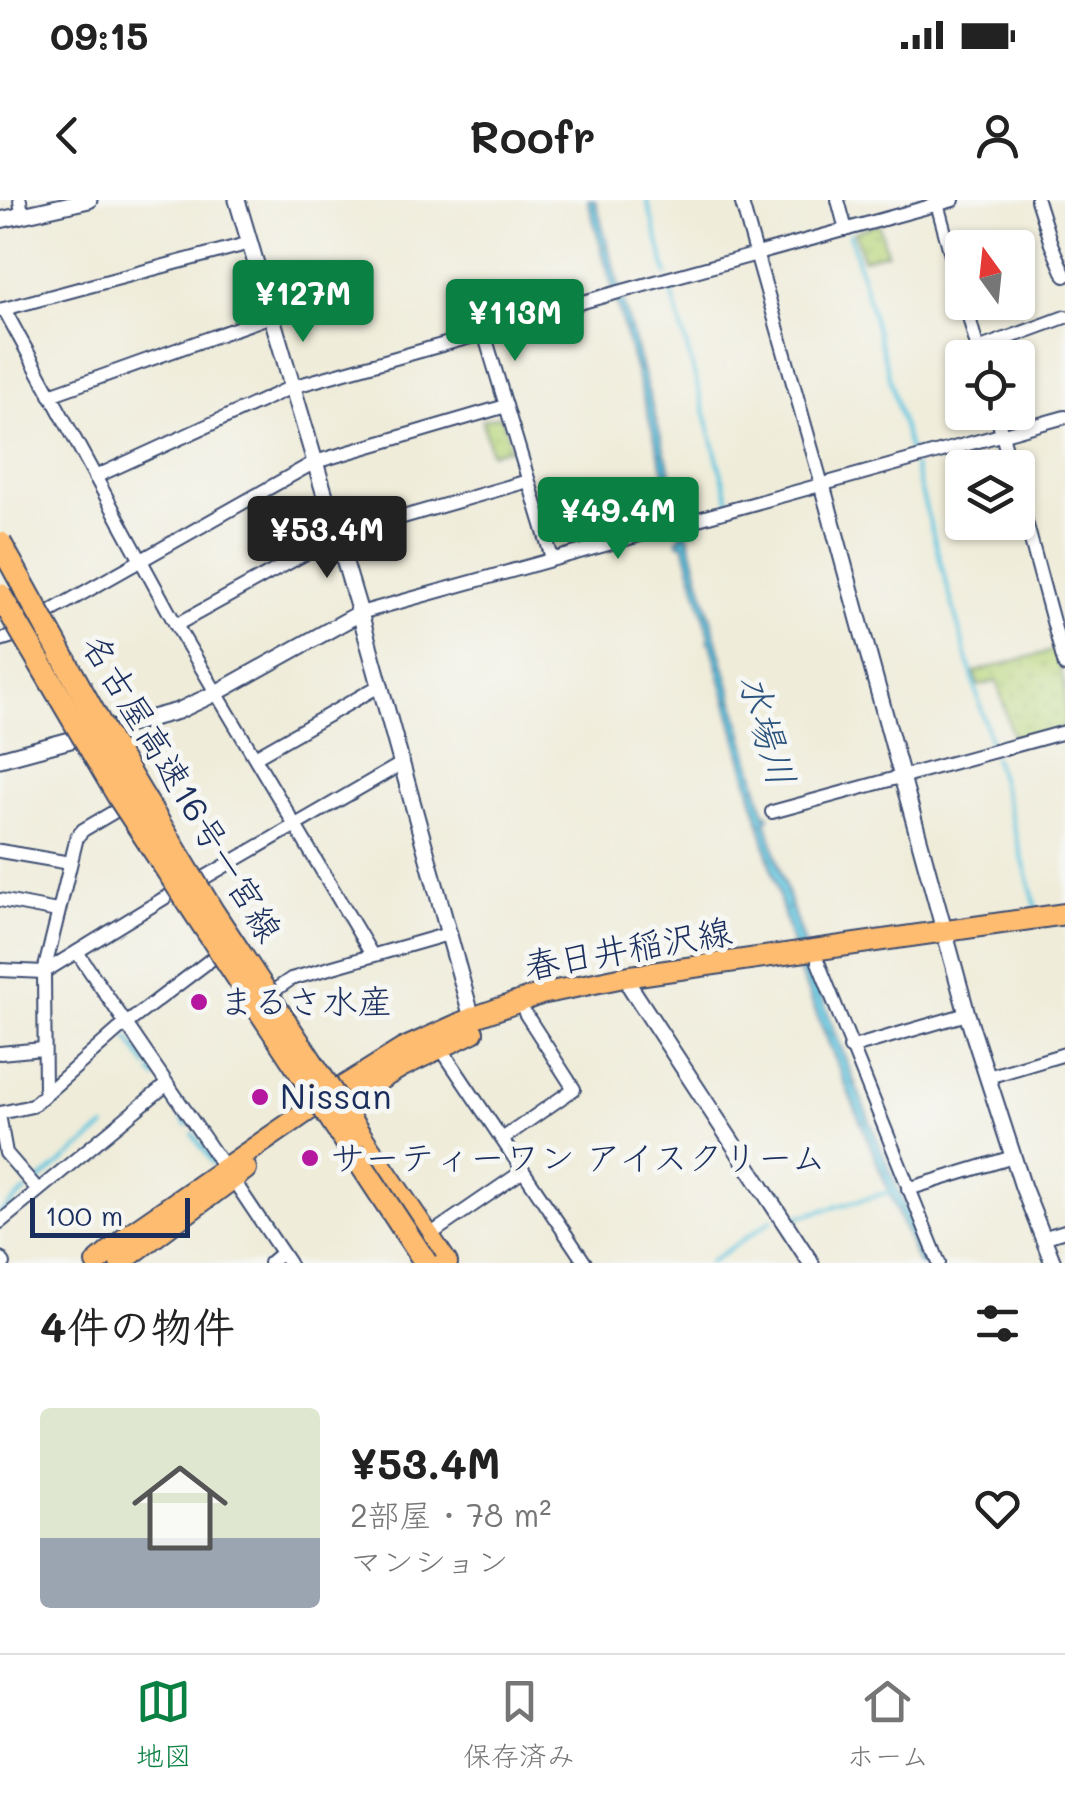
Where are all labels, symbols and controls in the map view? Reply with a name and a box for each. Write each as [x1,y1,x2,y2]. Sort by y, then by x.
text: 09:15 [50,10,148,60]
text: Roofr [469,106,596,164]
icon: back [40,108,95,163]
icon: person [970,108,1025,163]
north arrow [945,230,1035,320]
map controls [945,230,1035,540]
pin: ¥127M [233,260,373,345]
text: ¥127M [255,271,351,313]
pin: ¥113M [445,279,585,364]
text: ¥113M [468,290,562,332]
button: locate [945,340,1035,430]
button: layers [945,450,1035,540]
pin: ¥49.4M [537,477,699,562]
text: ¥49.4M [560,488,676,530]
pin: ¥53.4M [246,496,408,581]
text: ¥53.4M [270,507,384,549]
street label: 名古屋高速16号一宮線 [73,624,294,950]
water label: 水場川 [729,668,809,791]
street label: 春日井稲沢線 [520,906,735,988]
place label: まるさ水産 [219,977,393,1023]
marker: まるさ水産 [188,991,210,1013]
place label: Nissan [280,1072,392,1118]
marker: Nissan [249,1086,271,1108]
place label: サーティーワン アイスクリーム [330,1133,826,1179]
marker: サーティーワン アイスクリーム [299,1147,321,1169]
scale bar [30,1193,190,1238]
text: 100 m [45,1197,123,1233]
icon: filters [970,1296,1025,1351]
text: 4件の物件 [40,1298,235,1353]
text: ¥53.4M [350,1435,501,1490]
icon: home [120,1448,240,1568]
icon: heart [970,1481,1025,1536]
text: 2部屋 · 78 m² [350,1493,551,1535]
text: マンション [350,1539,509,1581]
tab: 地図 [136,1674,192,1774]
tab: 保存済み [463,1674,575,1774]
tab: ホーム [846,1674,929,1774]

